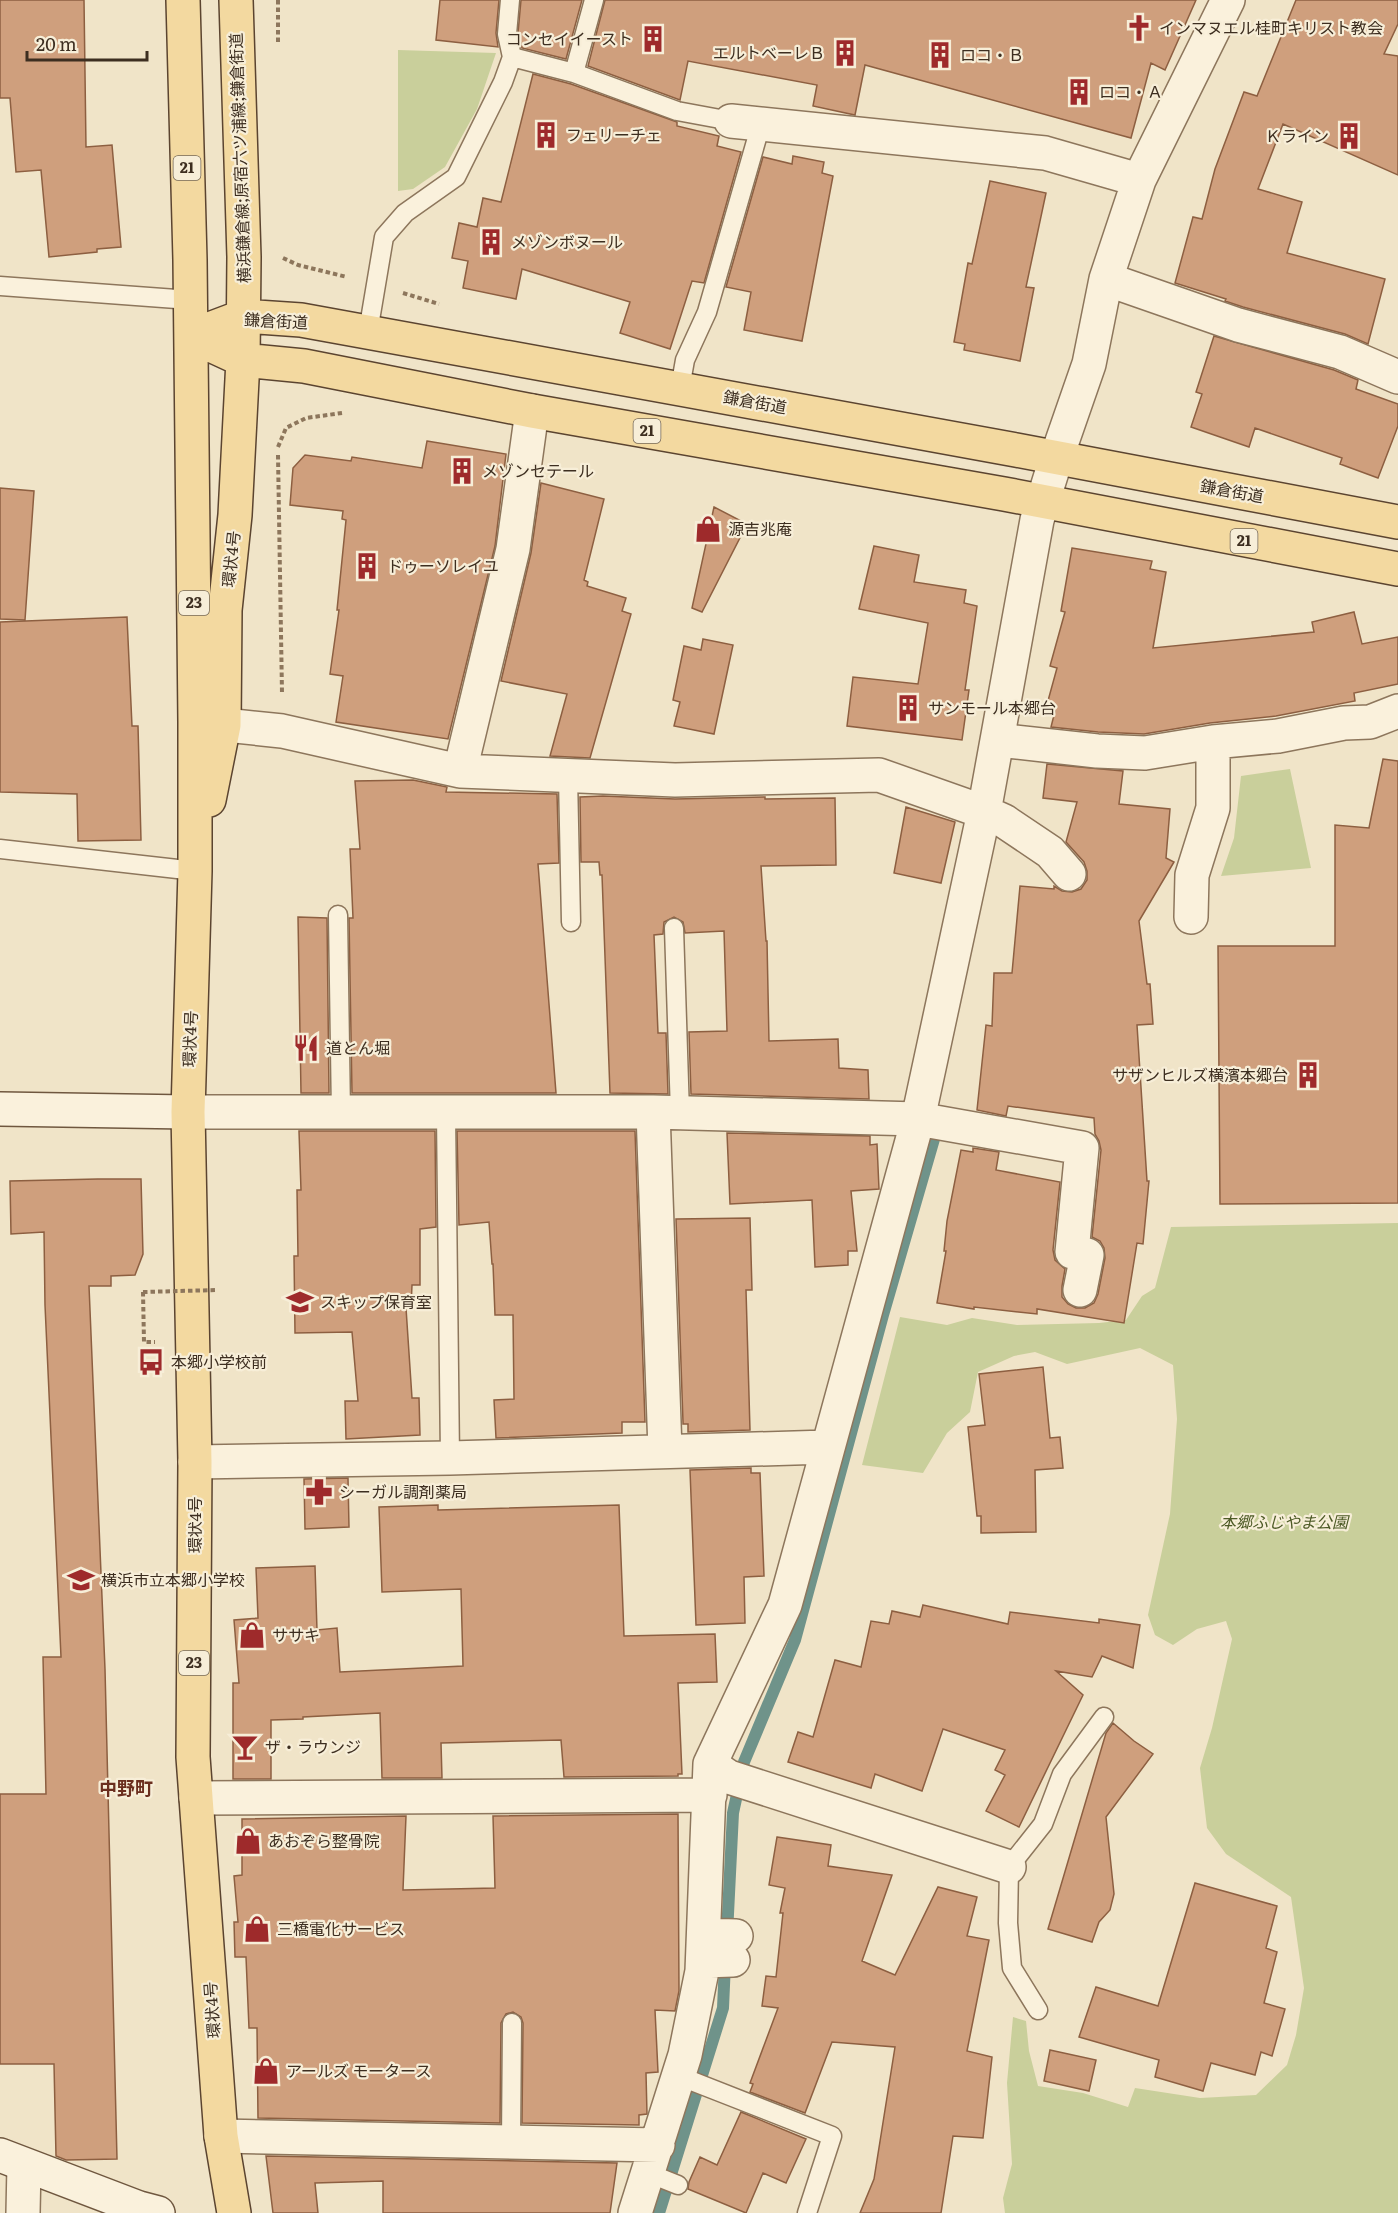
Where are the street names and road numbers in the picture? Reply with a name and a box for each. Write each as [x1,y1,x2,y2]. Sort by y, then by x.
street label: 横浜鎌倉線;原宿六ツ浦線;鎌倉街道 [223,32,255,284]
road number: 21 [174,156,201,180]
street label: 鎌倉街道 [243,306,309,334]
street label: 鎌倉街道 [722,384,789,418]
road number: 21 [634,419,660,443]
street label: 鎌倉街道 [1199,473,1266,507]
street label: 環状4号 [215,529,245,588]
road number: 21 [1230,529,1258,553]
road number: 23 [179,591,209,615]
street label: 環状4号 [176,1010,202,1068]
street label: 環状4号 [182,1497,206,1553]
road number: 23 [179,1651,209,1675]
street label: 環状4号 [197,1981,225,2039]

